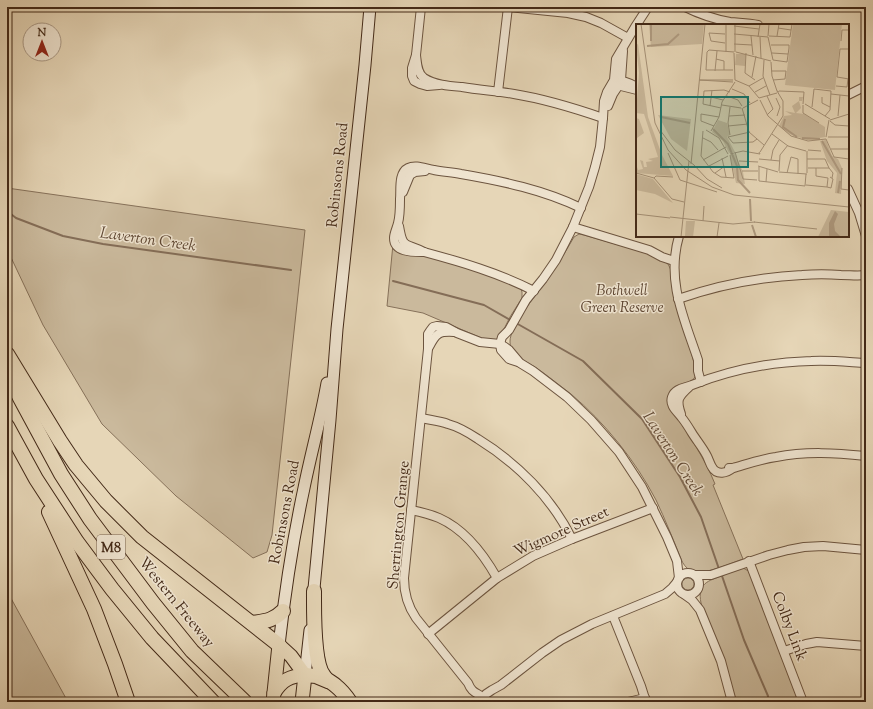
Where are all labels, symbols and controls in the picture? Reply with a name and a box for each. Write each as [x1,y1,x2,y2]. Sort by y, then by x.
north arrow [22,22,62,62]
inset map [636,24,849,237]
text: N [37,25,47,41]
street label: Robinsons Road [323,121,355,229]
water label: Laverton Creek [98,222,197,259]
park label: Bothwell Green Reserve [580,281,664,319]
water label: Laverton Creek [636,407,708,501]
street label: Robinsons Road [265,458,306,566]
street label: Sherrington Grange [383,460,416,590]
street label: Wigmore Street [511,502,613,563]
road number: M8 [97,535,125,559]
street label: Western Freeway [133,553,219,653]
street label: Colby Link [766,589,811,664]

